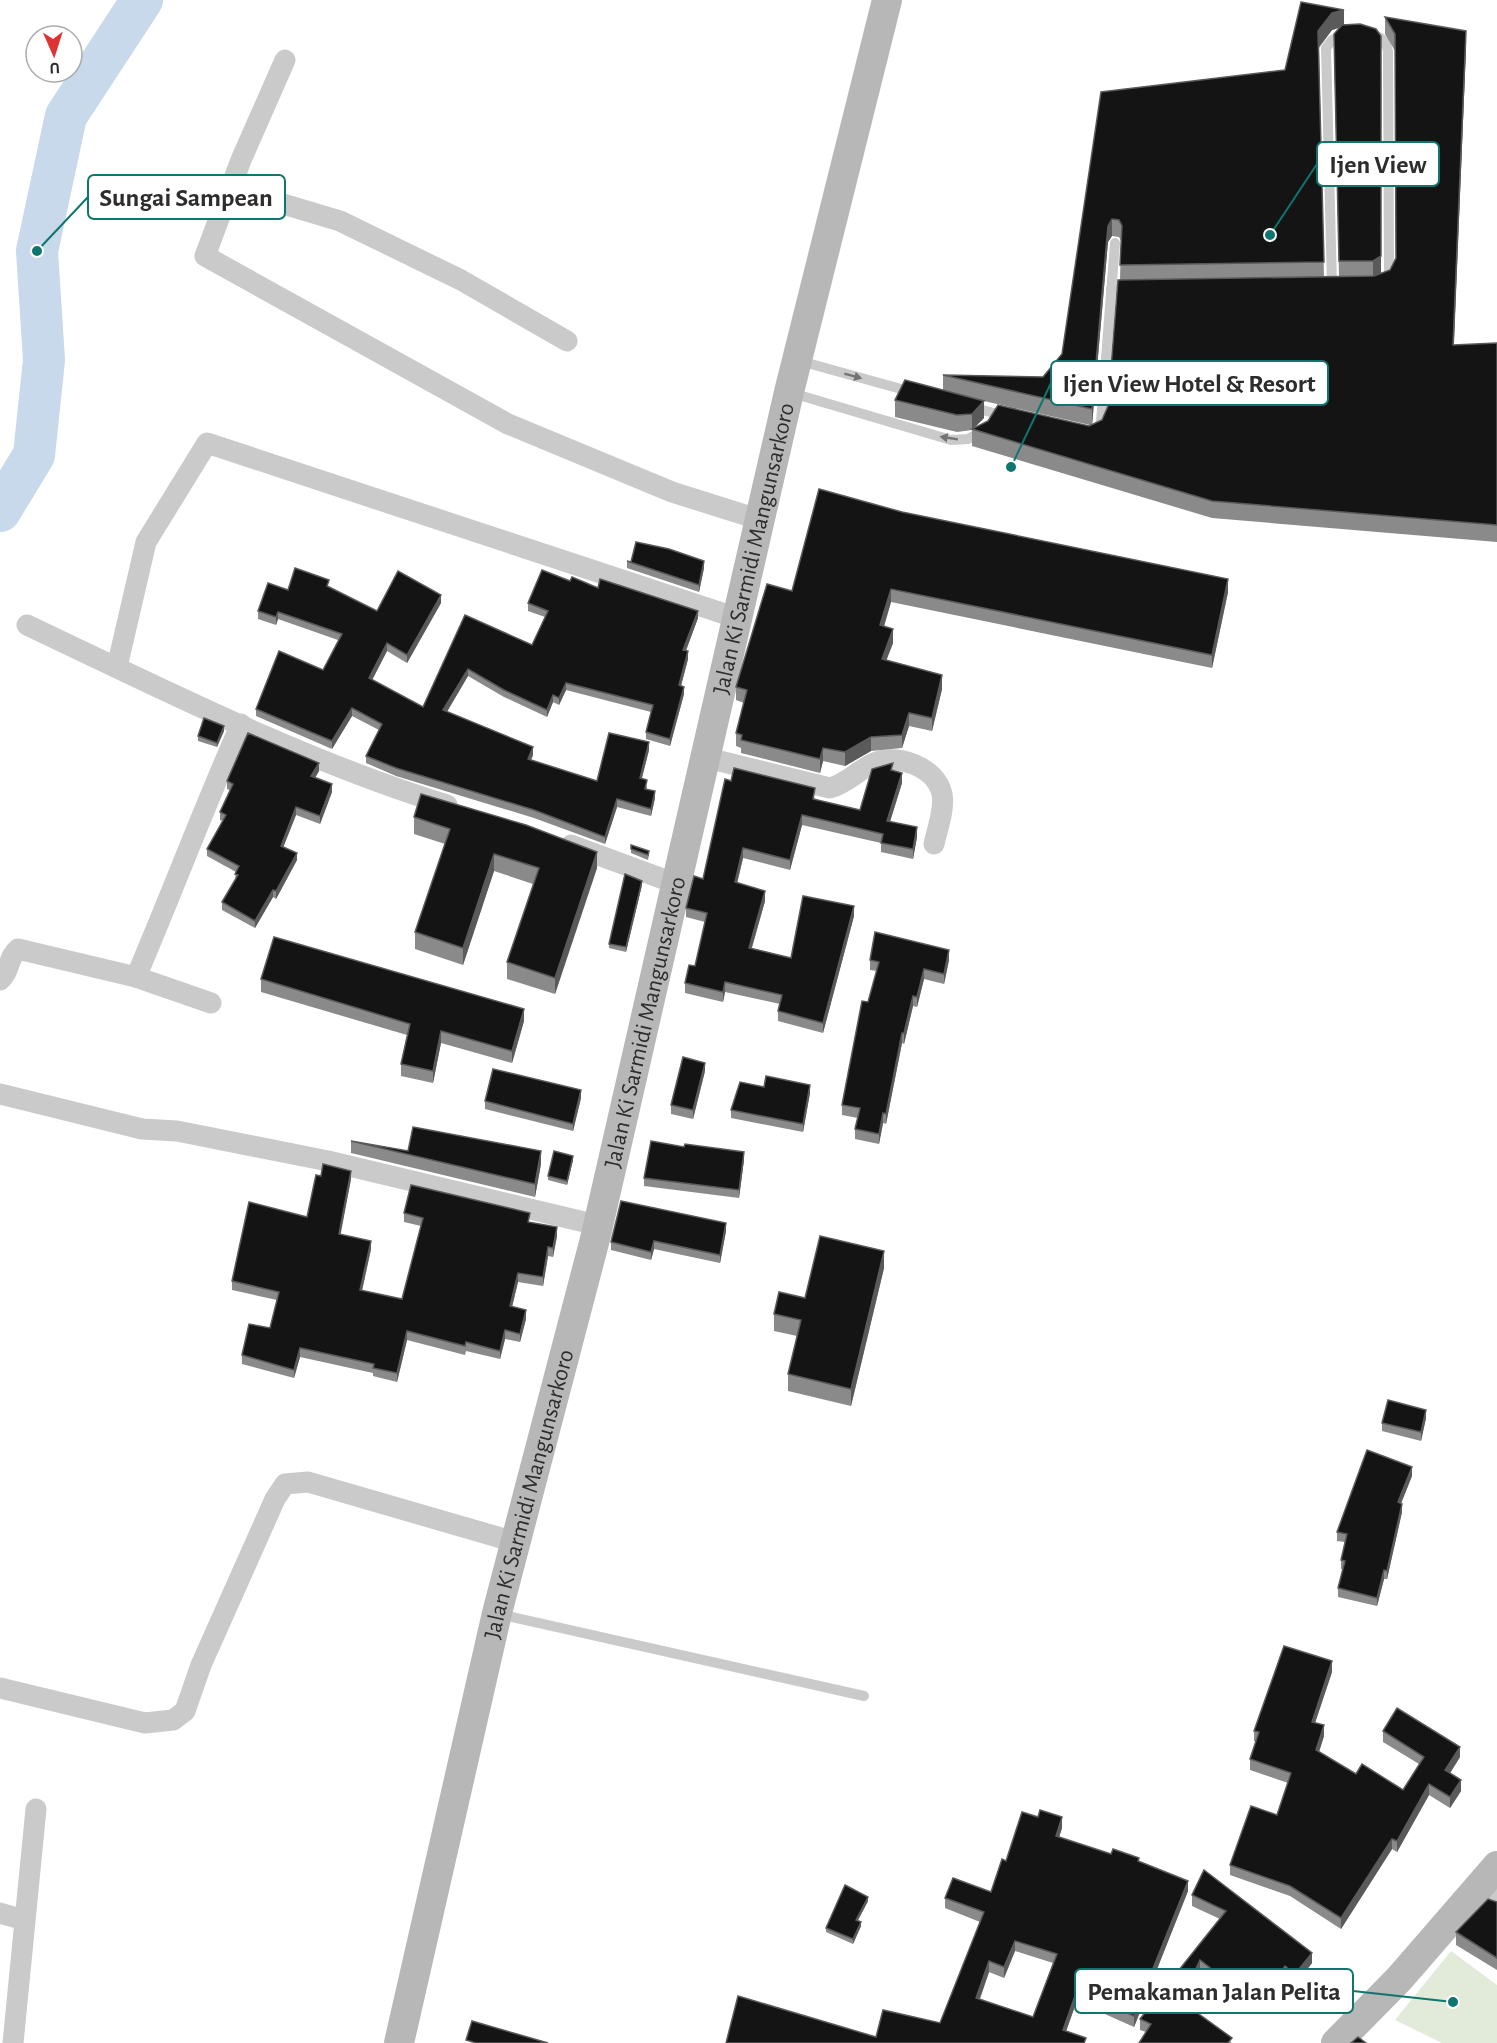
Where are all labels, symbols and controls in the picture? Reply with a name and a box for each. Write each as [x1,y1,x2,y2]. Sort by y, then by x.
north arrow [24,24,84,84]
text: U [49,60,60,76]
callout: Ijen View [1317,142,1439,186]
text: Ijen View [1329,152,1428,178]
callout: Sungai Sampean [88,175,285,219]
text: Sungai Sampean [99,185,273,211]
callout: Ijen View Hotel & Resort [1051,361,1328,405]
text: Ijen View Hotel & Resort [1062,371,1316,397]
one-way arrow [844,372,862,381]
street label: Jalan Ki Sarmidi Mangunsarkoro [709,401,799,697]
one-way arrow [939,433,958,442]
street label: Jalan Ki Sarmidi Mangunsarkoro [601,875,691,1170]
street label: Jalan Ki Sarmidi Mangunsarkoro [480,1347,579,1641]
callout: Pemakaman Jalan Pelita [1075,1969,1353,2013]
text: Pemakaman Jalan Pelita [1087,1979,1341,2005]

